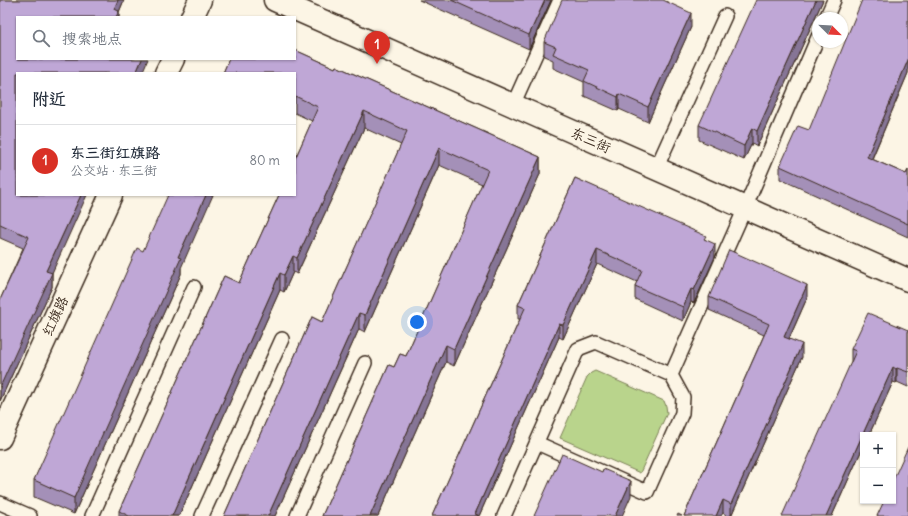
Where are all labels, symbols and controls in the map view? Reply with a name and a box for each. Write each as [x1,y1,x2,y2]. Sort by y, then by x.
north arrow [812,12,848,48]
search box [16,16,296,60]
icon: search [30,27,52,49]
text: 搜索地点 [62,29,122,48]
pin: 1 [364,31,390,64]
text: 附近 [32,88,66,110]
street label: 东三街 [568,123,614,157]
text: 东三街红旗路 [70,143,160,162]
text: 1 [42,152,48,169]
text: 80 m [249,152,280,169]
text: 公交站 · 东三街 [70,162,157,179]
street label: 红旗路 [38,293,72,339]
your location [407,312,427,332]
map controls [860,432,896,504]
button: + [860,432,896,468]
button: − [860,468,896,504]

